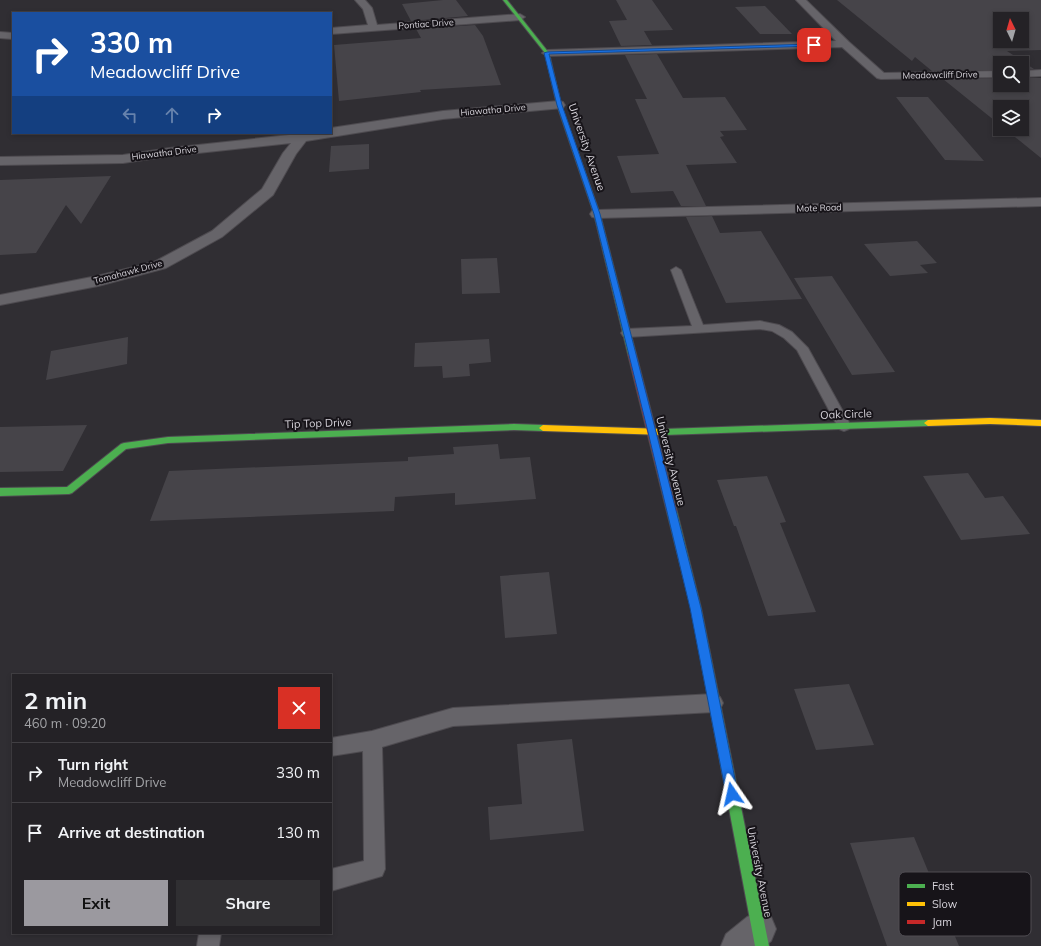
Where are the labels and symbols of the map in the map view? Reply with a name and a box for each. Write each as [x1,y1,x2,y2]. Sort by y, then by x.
north arrow [993,12,1029,48]
street label: Pontiac Drive [398,16,454,31]
pin [797,28,831,62]
street label: Meadowcliff Drive [902,68,978,81]
street label: Hiawatha Drive [460,101,526,118]
street label: University Avenue [565,101,609,193]
street label: Hiawatha Drive [131,143,197,162]
street label: Mote Road [796,201,842,214]
street label: Tomahawk Drive [92,257,163,286]
street label: Oak Circle [820,406,872,422]
street label: Tip Top Drive [284,415,352,431]
street label: University Avenue [653,415,689,507]
position arrow [711,773,753,815]
street label: University Avenue [744,826,776,918]
legend [899,872,1031,936]
text: Fast [932,879,954,893]
text: Slow [932,897,958,911]
text: Jam [932,915,952,929]

